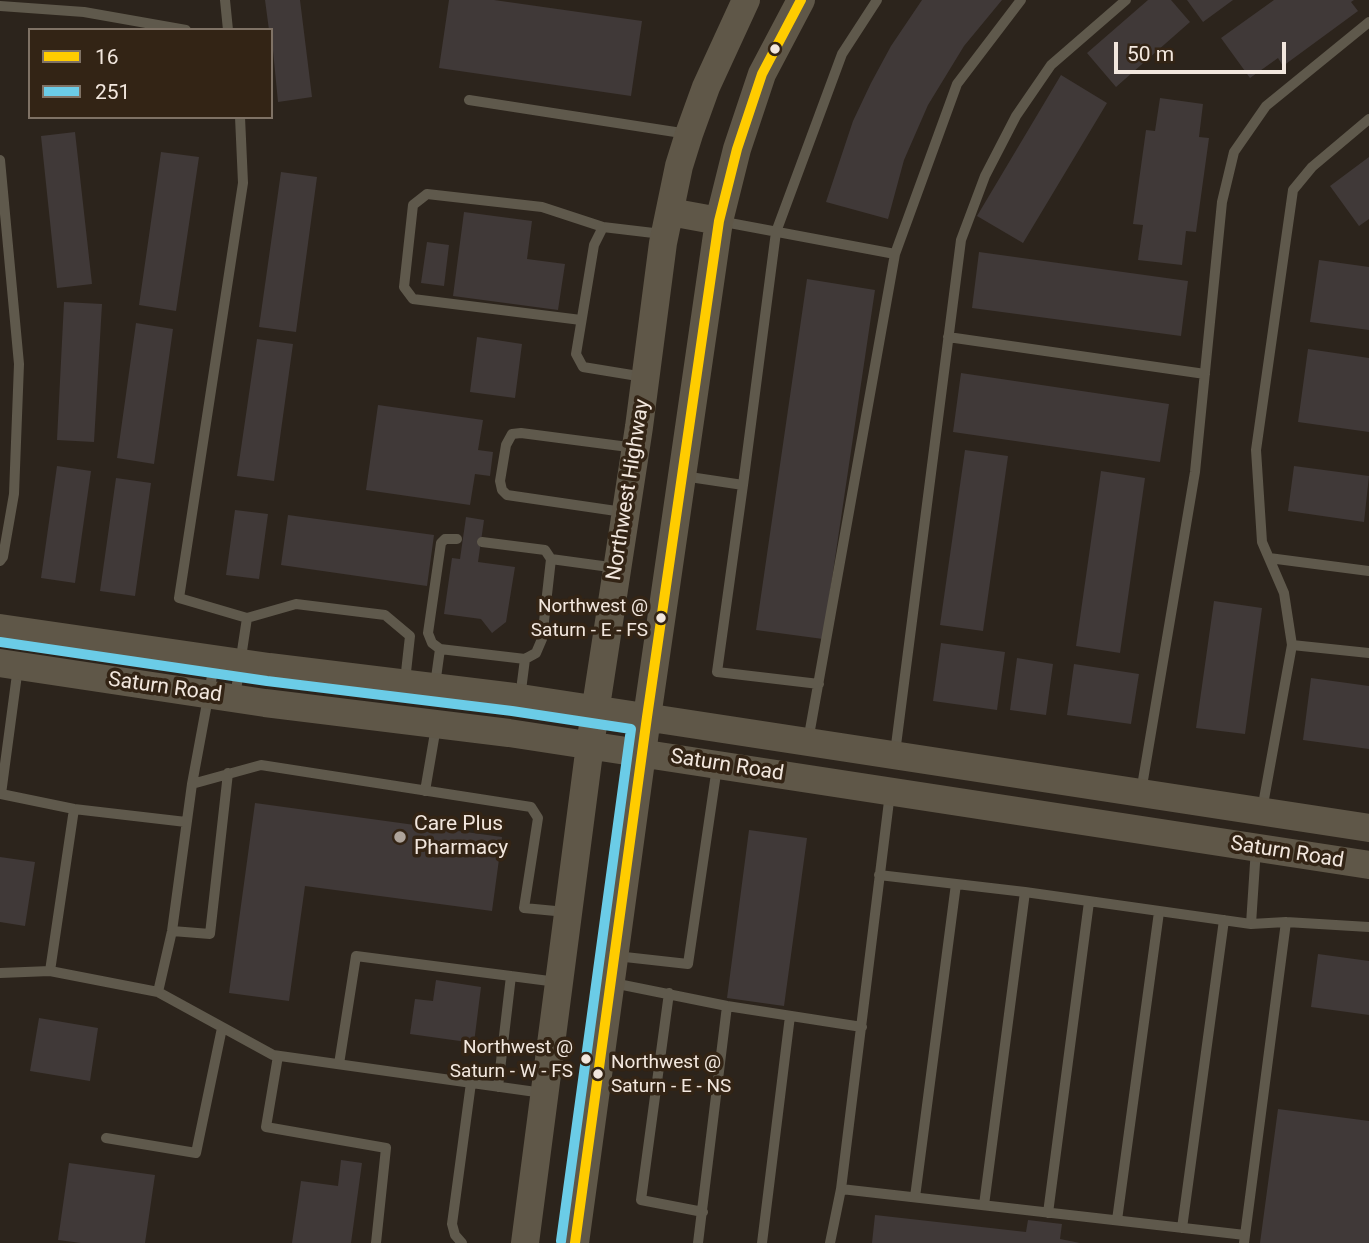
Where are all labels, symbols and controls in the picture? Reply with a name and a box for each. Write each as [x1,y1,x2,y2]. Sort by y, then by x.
legend [28,28,273,119]
scale bar [1117,28,1288,72]
unlabelled marker [768,42,782,56]
text: 50 m [1127,42,1174,66]
text: 16 [95,45,119,69]
text: 251 [95,80,130,104]
street label: Northwest Highway [602,398,656,582]
place label: Northwest @ Saturn - E - FS [531,596,648,640]
marker: Northwest @ Saturn - E - FS [654,611,668,625]
street label: Saturn Road [107,668,223,708]
street label: Saturn Road [669,745,785,787]
place label: Care Plus Pharmacy [414,812,508,862]
marker: Care Plus Pharmacy [392,829,408,845]
street label: Saturn Road [1229,832,1345,874]
place label: Northwest @ Saturn - W - FS [450,1037,573,1081]
marker: Northwest @ Saturn - W - FS [579,1052,593,1066]
place label: Northwest @ Saturn - E - NS [611,1052,731,1096]
marker: Northwest @ Saturn - E - NS [591,1067,605,1081]

